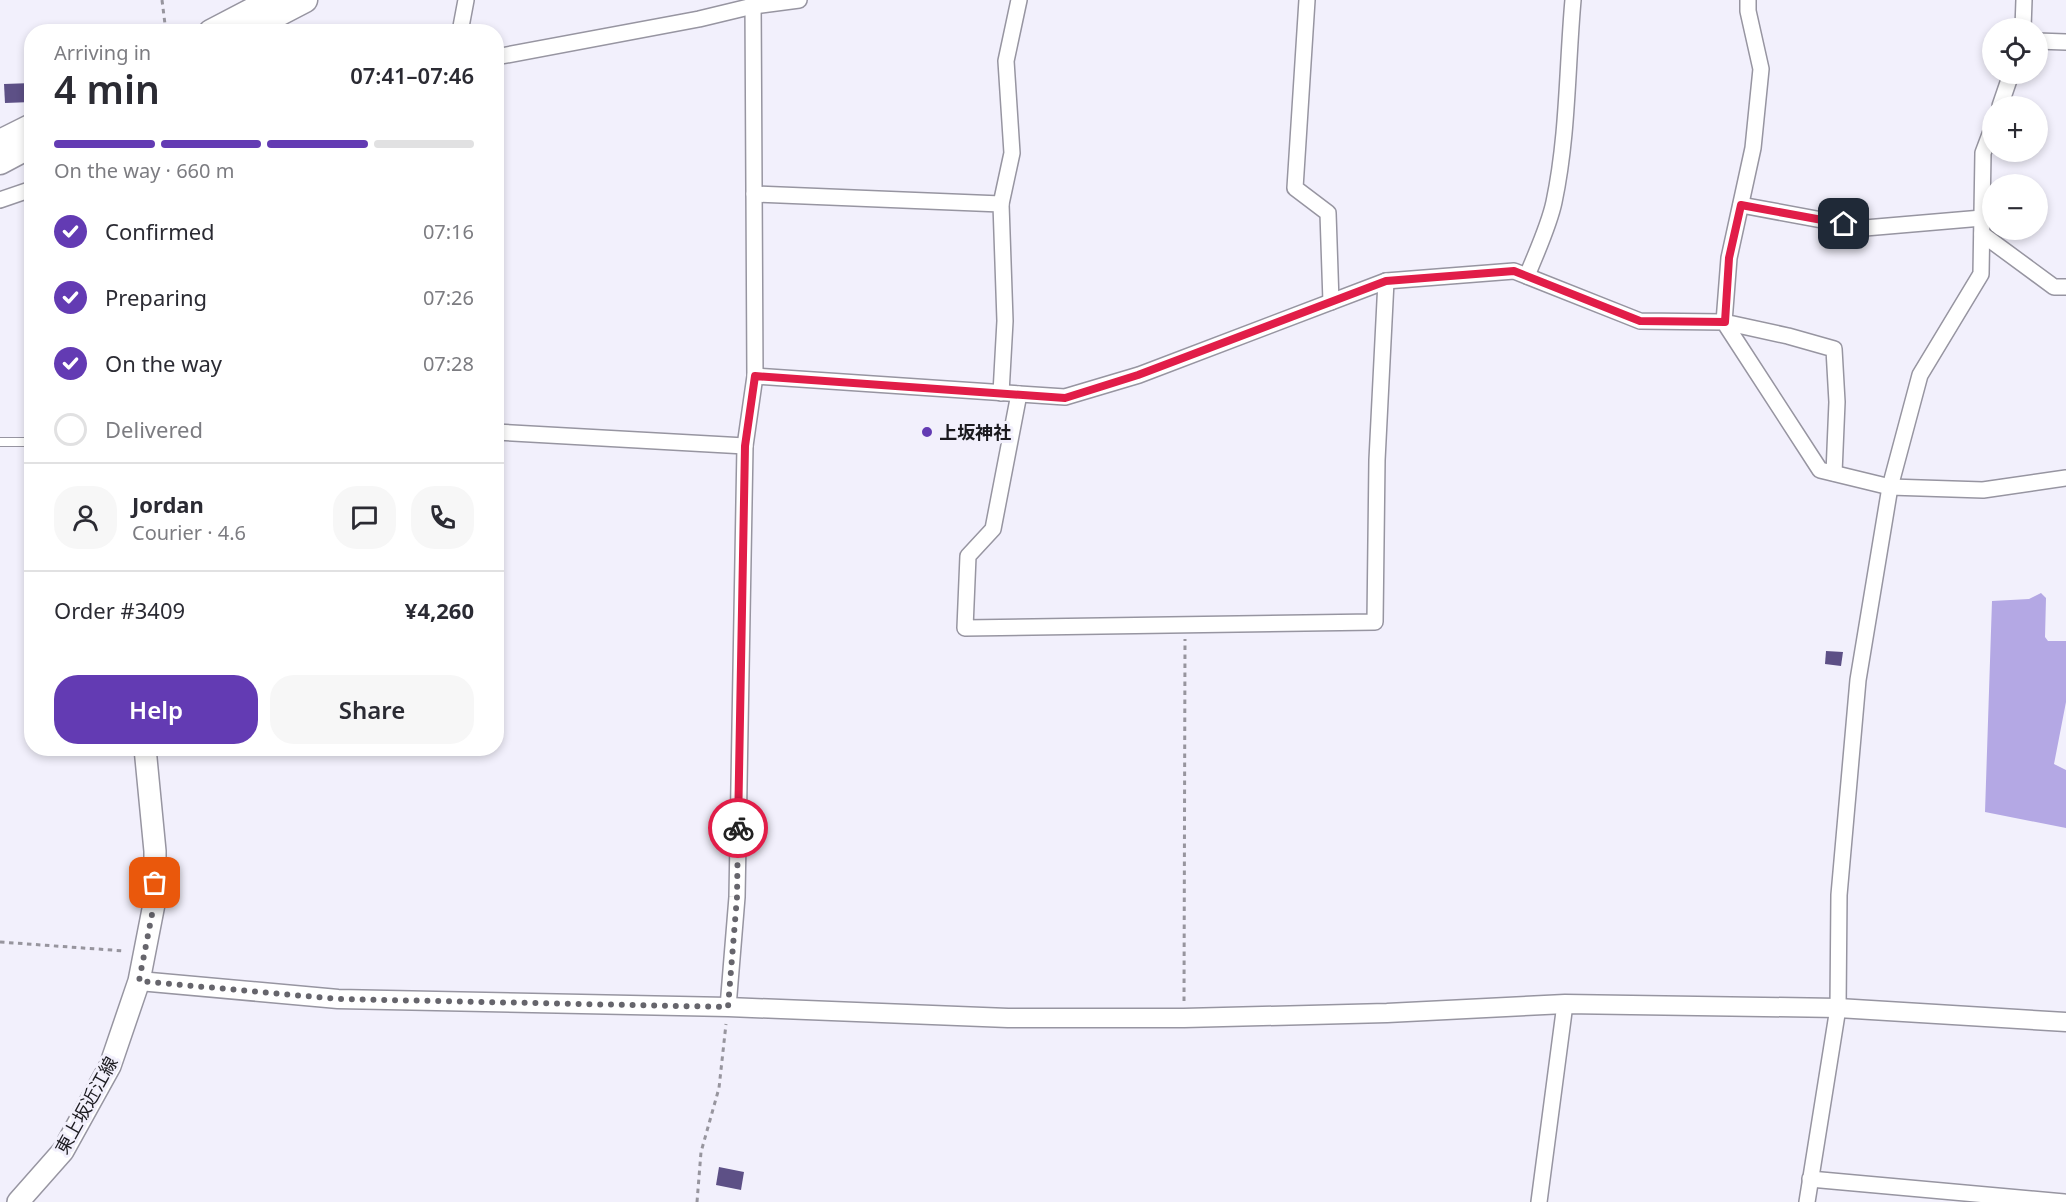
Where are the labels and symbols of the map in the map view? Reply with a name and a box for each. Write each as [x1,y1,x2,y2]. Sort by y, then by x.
pin [1818,198,1869,249]
place label: 上坂神社 [939,420,1011,444]
marker: 上坂神社 [920,425,934,439]
courier [708,798,768,858]
pin [129,857,180,908]
street label: 東上坂近江線 [49,1052,123,1158]

